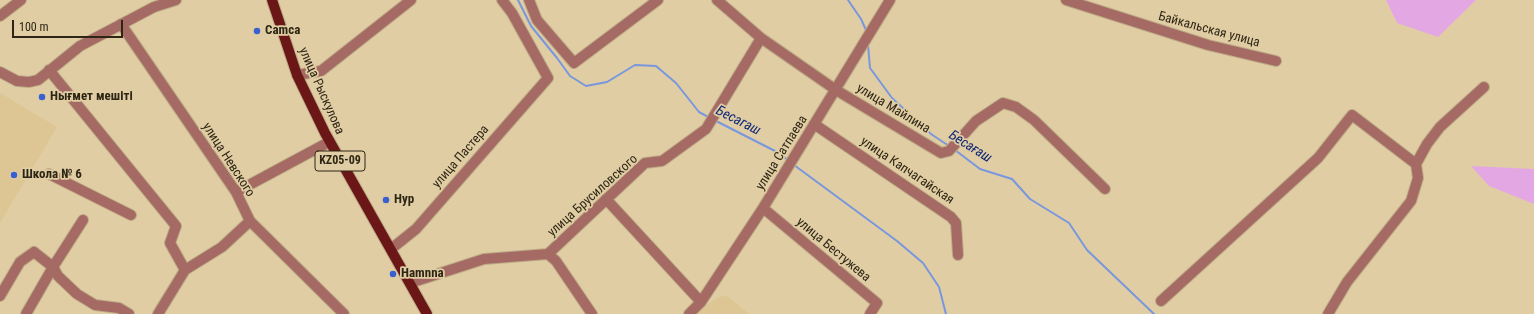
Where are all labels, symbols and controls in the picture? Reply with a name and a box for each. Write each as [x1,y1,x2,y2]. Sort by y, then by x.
street label: Байкальская улица [1157,9,1261,51]
scale bar [14,12,125,38]
text: 100 m [19,20,49,34]
place label: Camca [265,23,300,39]
marker: Camca [252,26,262,36]
street label: улица Рыскулова [295,45,347,137]
street label: улица Майлина [853,81,933,137]
place label: Нығмет мешіті [50,89,133,105]
marker: Нығмет мешіті [37,92,47,102]
water label: Бесагаш [713,103,763,139]
street label: улица Сатпаева [753,113,811,193]
street label: улица Невского [198,120,258,200]
street label: улица Пастера [429,122,493,192]
water label: Бесағаш [945,127,995,167]
street label: улица Капчагайская [857,134,957,208]
road number: KZ05-09 [315,151,365,171]
street label: улица Брусиловского [545,152,641,240]
place label: Школа № 6 [22,167,82,183]
marker: Школа № 6 [9,170,19,180]
place label: Hyp [394,192,414,208]
marker: Hyp [381,195,391,205]
street label: улица Бестужева [793,214,873,286]
place label: Hamnna [401,266,444,282]
marker: Hamnna [388,269,398,279]

